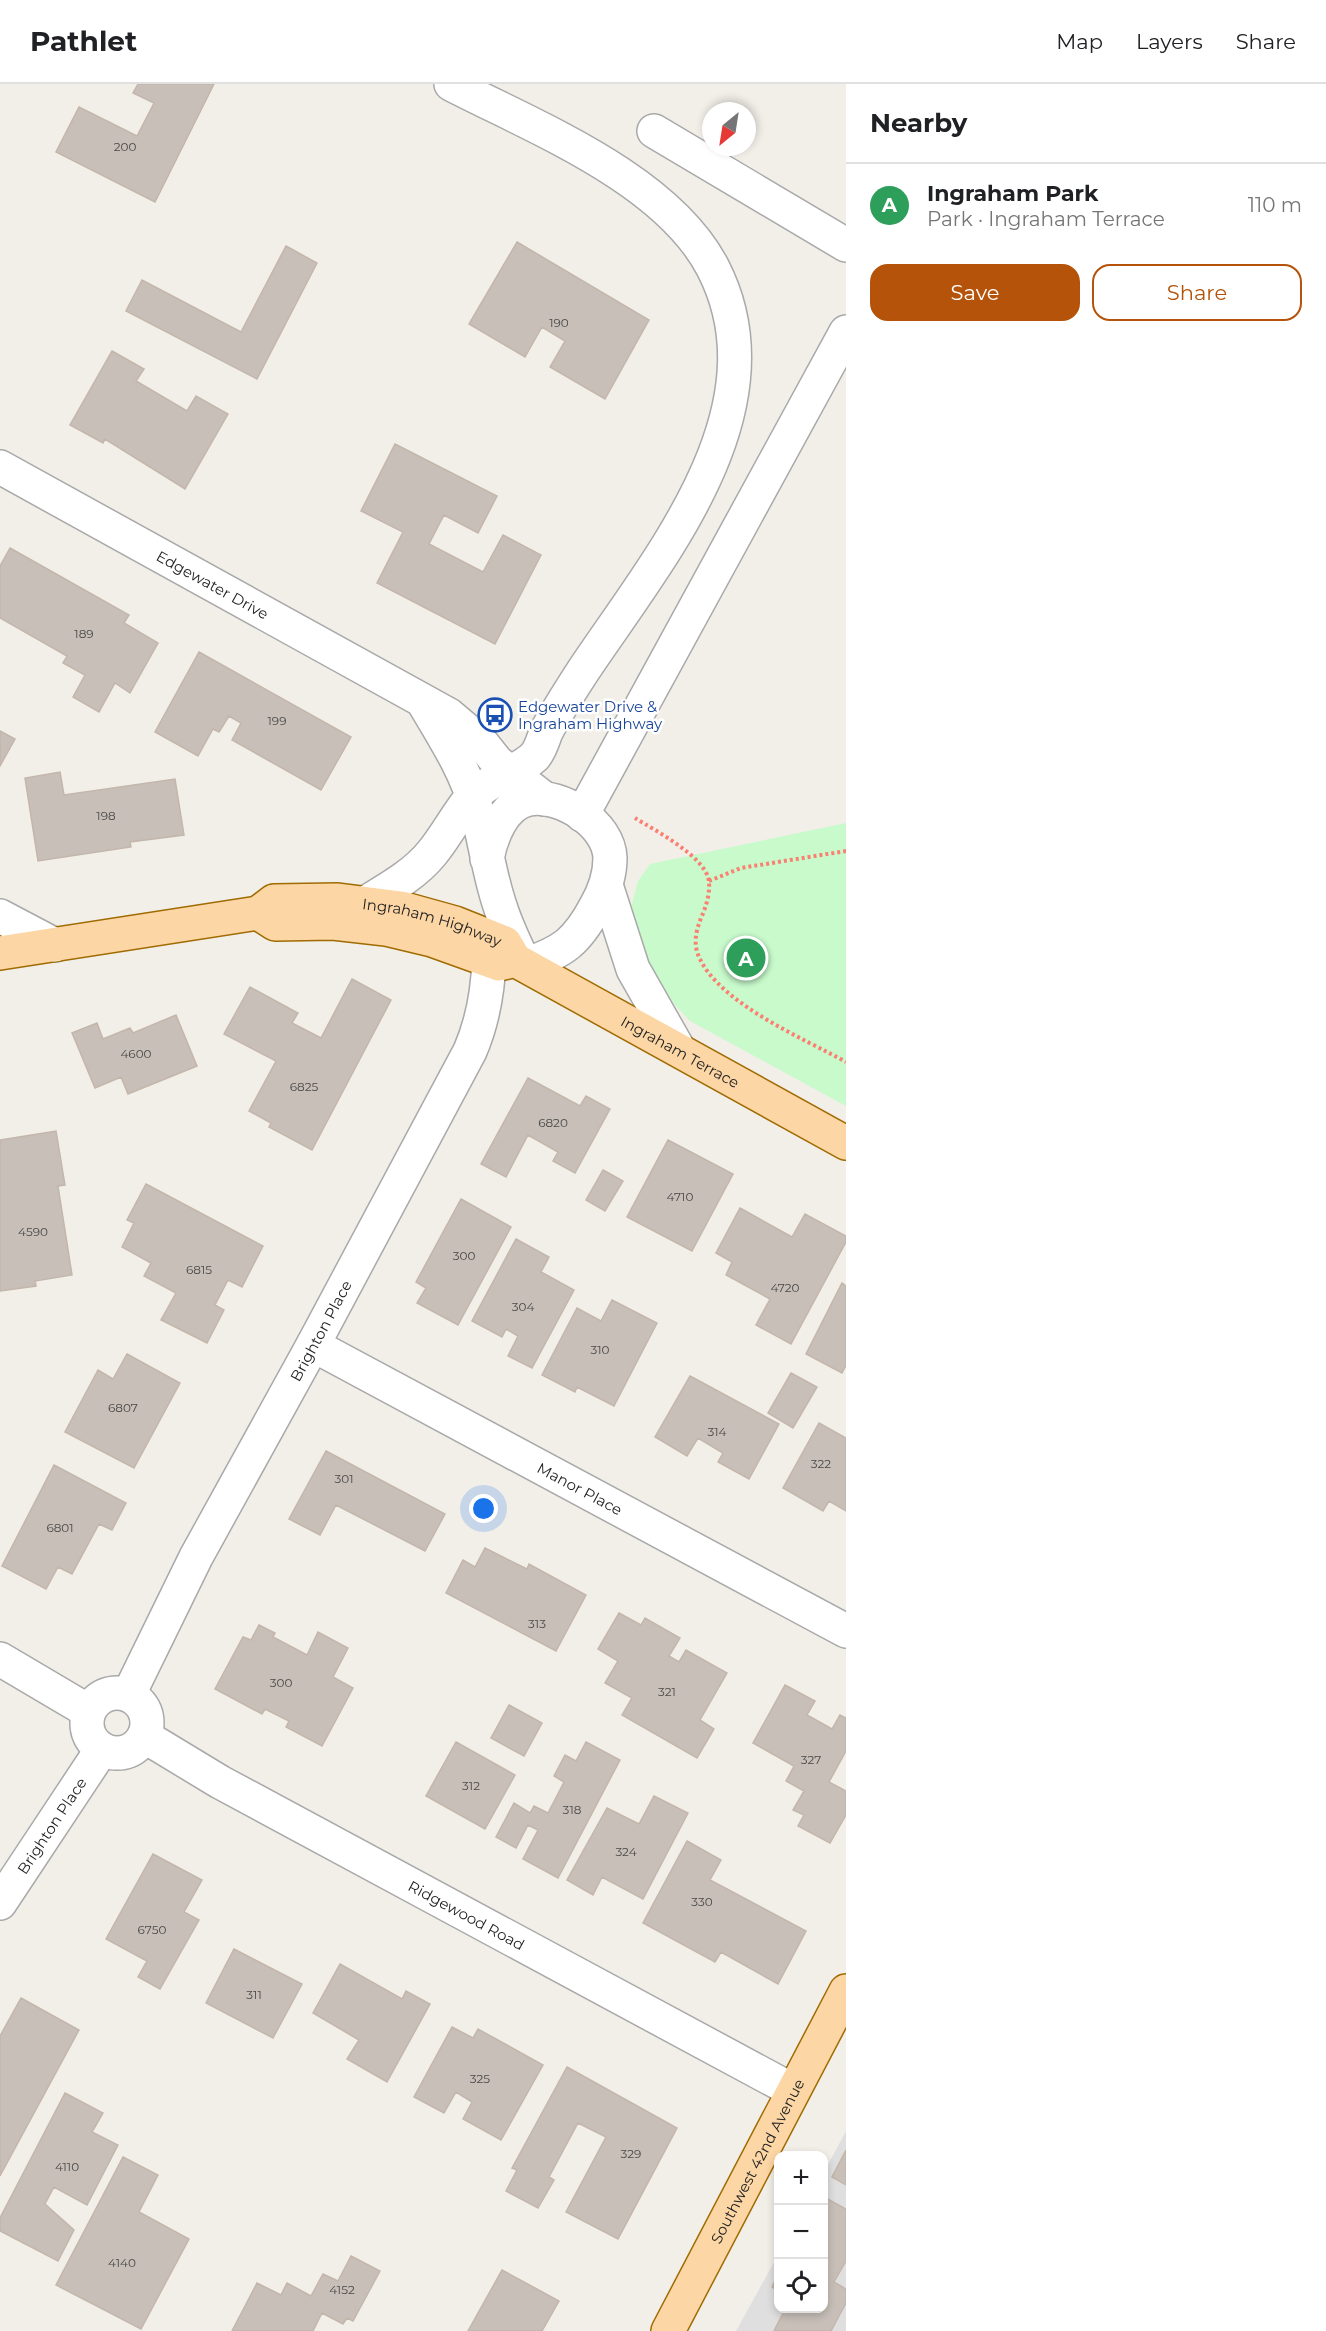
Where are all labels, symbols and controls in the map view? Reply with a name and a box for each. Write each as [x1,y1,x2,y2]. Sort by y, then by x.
text: Pathlet [30,24,137,58]
text: Map [1056,29,1103,54]
text: Layers [1136,29,1203,54]
text: Share [1236,29,1296,54]
north arrow [702,102,756,156]
text: Nearby [870,107,967,139]
house number: 200 [114,139,136,154]
text: Ingraham Park [927,180,1098,207]
text: A [882,193,897,217]
text: 110 m [1248,193,1302,217]
text: Park · Ingraham Terrace [927,207,1165,231]
button: Save [870,264,1080,321]
button: Share [1092,264,1302,321]
house number: 190 [549,315,569,330]
street label: Edgewater Drive [153,546,272,623]
house number: 189 [74,626,94,641]
bus stop icon: Edgewater Drive & Ingraham Highway [477,697,513,733]
place label: Edgewater Drive & Ingraham Highway [518,697,663,733]
house number: 199 [268,713,286,728]
house number: 198 [96,808,116,823]
street label: Ingraham Highway [361,894,505,951]
pin: A [726,936,766,980]
street label: Ingraham Terrace [618,1011,743,1092]
house number: 4600 [120,1046,152,1061]
house number: 6825 [290,1079,318,1094]
house number: 6820 [538,1115,568,1130]
house number: 4710 [667,1189,693,1204]
house number: 4590 [18,1224,48,1239]
house number: 300 [453,1248,475,1263]
house number: 6815 [186,1262,212,1277]
street label: Brighton Place [286,1277,355,1384]
house number: 4720 [770,1280,800,1295]
house number: 304 [512,1299,534,1314]
house number: 310 [590,1342,610,1357]
house number: 6807 [108,1400,138,1415]
house number: 314 [707,1424,727,1439]
house number: 322 [811,1456,831,1471]
street label: Manor Place [534,1458,626,1519]
house number: 301 [334,1471,354,1486]
your location [469,1494,498,1523]
house number: 6801 [46,1520,74,1535]
house number: 313 [528,1616,546,1631]
house number: 300 [270,1675,292,1690]
house number: 321 [658,1684,676,1699]
house number: 327 [801,1752,821,1767]
street label: Brighton Place [12,1774,90,1877]
house number: 312 [462,1778,480,1793]
house number: 318 [563,1802,582,1817]
house number: 324 [615,1844,637,1859]
street label: Ridgewood Road [405,1876,528,1954]
house number: 330 [691,1894,713,1909]
house number: 6750 [138,1922,166,1937]
house number: 311 [246,1987,262,2002]
house number: 325 [470,2071,490,2086]
street label: Southwest 42nd Avenue [706,2075,808,2247]
house number: 329 [621,2146,641,2161]
map controls [774,2151,828,2313]
button: + [774,2151,828,2205]
house number: 4110 [55,2159,79,2174]
button: − [774,2205,828,2259]
house number: 4140 [108,2255,136,2270]
button: locate [774,2259,828,2313]
house number: 4152 [329,2282,355,2297]

